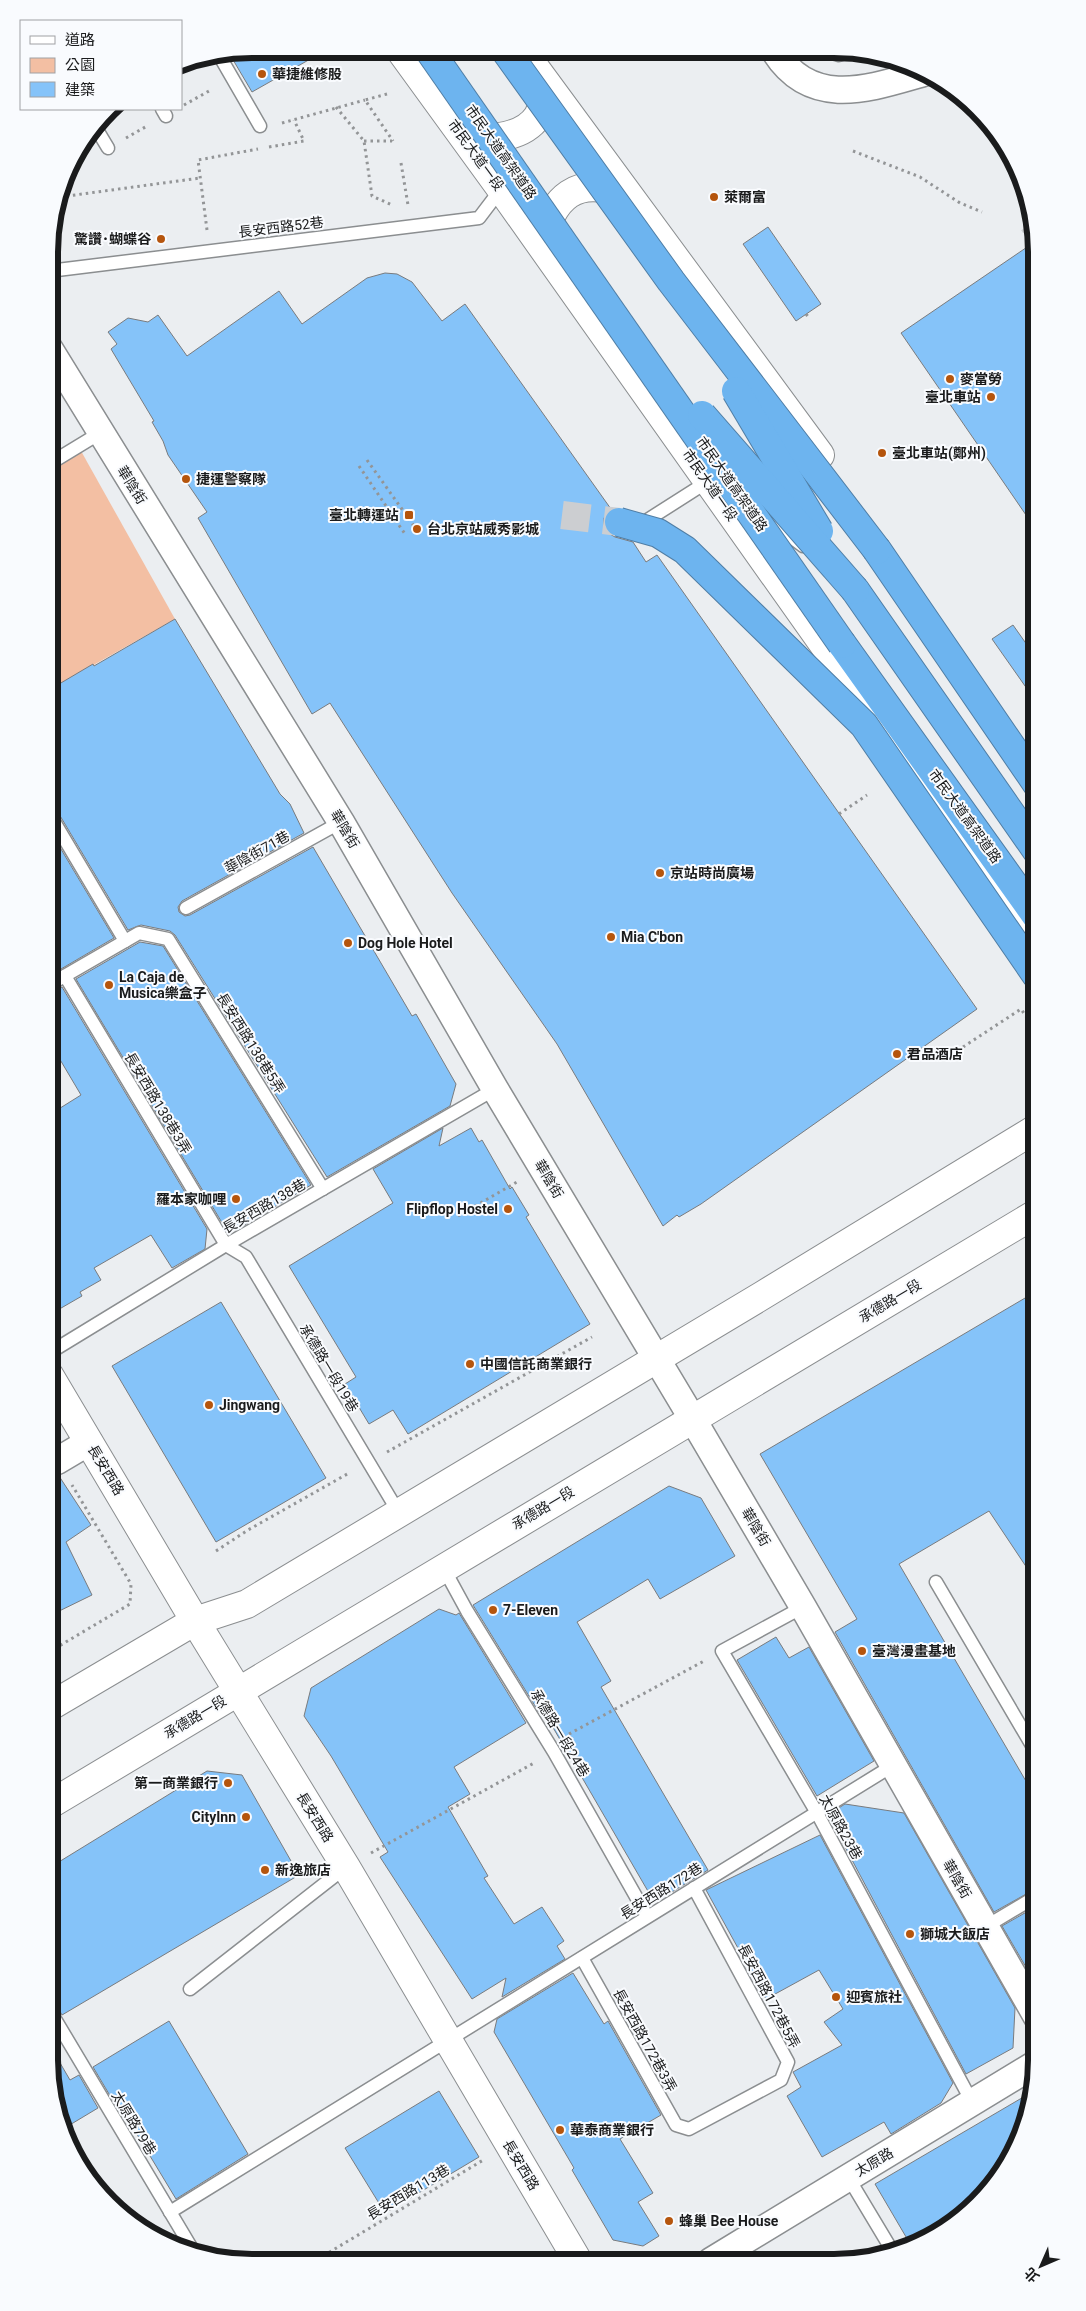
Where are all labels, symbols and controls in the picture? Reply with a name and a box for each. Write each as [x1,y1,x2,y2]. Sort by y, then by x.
legend [20,20,182,110]
text: 道路 [65,31,95,49]
text: 公園 [65,56,95,74]
place label: 華捷維修股 [272,66,342,82]
marker: 華捷維修股 [256,68,268,80]
text: 建築 [65,81,95,99]
street label: 市民大道高架道路 [462,102,540,202]
street label: 市民大道一段 [445,116,507,194]
place label: 萊爾富 [724,189,766,205]
marker: 萊爾富 [708,191,720,203]
street label: 長安西路52巷 [237,214,325,240]
place label: 驚讚･蝴蝶谷 [74,231,152,247]
marker: 驚讚･蝴蝶谷 [155,233,167,245]
place label: 麥當勞 [960,371,1002,387]
marker: 麥當勞 [944,373,956,385]
place label: 臺北車站 [925,389,981,405]
marker: 臺北車站 [985,391,997,403]
street label: 市民大道高架道路 [693,434,771,534]
place label: 臺北車站(鄭州) [892,445,986,462]
street label: 市民大道一段 [679,446,741,524]
marker: 臺北車站(鄭州) [876,447,888,459]
street label: 華陰街 [114,463,150,507]
place label: 捷運警察隊 [196,471,266,487]
marker: 捷運警察隊 [180,473,192,485]
place label: 臺北轉運站 [329,507,399,523]
marker: 臺北轉運站 [403,509,415,521]
place label: 台北京站威秀影城 [427,521,539,537]
marker: 台北京站威秀影城 [411,523,423,535]
street label: 市民大道高架道路 [926,766,1004,866]
street label: 華陰街 [327,807,363,851]
street label: 華陰街71巷 [222,828,292,876]
place label: 京站時尚廣場 [670,865,754,881]
marker: 京站時尚廣場 [654,867,666,879]
place label: Mia C'bon [621,929,683,945]
marker: Mia C'bon [605,931,617,943]
place label: Dog Hole Hotel [358,935,453,951]
marker: Dog Hole Hotel [342,937,354,949]
place label: La Caja de Musica樂盒子 [119,969,207,1001]
marker: La Caja de Musica樂盒子 [103,979,115,991]
street label: 長安西路138巷5弄 [214,990,288,1096]
place label: 君品酒店 [907,1046,963,1062]
marker: 君品酒店 [891,1048,903,1060]
street label: 長安西路138巷3弄 [121,1049,195,1157]
street label: 華陰街 [531,1157,567,1201]
street label: 長安西路138巷 [219,1176,309,1236]
place label: 羅本家咖哩 [156,1191,227,1207]
marker: 羅本家咖哩 [230,1193,242,1205]
place label: Flipflop Hostel [406,1201,498,1217]
marker: Flipflop Hostel [502,1203,514,1215]
street label: 承德路一段 [856,1276,924,1326]
street label: 承德路一段19巷 [296,1321,362,1415]
place label: 中國信託商業銀行 [480,1356,592,1372]
marker: 中國信託商業銀行 [464,1358,476,1370]
place label: Jingwang [219,1397,280,1413]
marker: Jingwang [203,1399,215,1411]
street label: 長安西路 [85,1442,127,1498]
street label: 承德路一段 [509,1483,577,1533]
street label: 華陰街 [738,1505,774,1549]
place label: 7-Eleven [503,1602,558,1618]
marker: 7-Eleven [487,1604,499,1616]
place label: 臺灣漫畫基地 [872,1643,956,1659]
marker: 臺灣漫畫基地 [856,1645,868,1657]
street label: 承德路一段24巷 [527,1686,593,1780]
street label: 承德路一段 [161,1692,229,1742]
place label: 第一商業銀行 [134,1775,218,1791]
marker: 第一商業銀行 [222,1777,234,1789]
street label: 長安西路 [293,1789,337,1845]
street label: 太原路23巷 [817,1792,865,1862]
place label: CityInn [192,1809,236,1825]
marker: CityInn [240,1811,252,1823]
street label: 華陰街 [940,1857,974,1901]
street label: 長安西路172巷 [617,1859,705,1923]
place label: 新逸旅店 [275,1862,331,1878]
marker: 新逸旅店 [259,1864,271,1876]
place label: 獅城大飯店 [920,1926,990,1942]
marker: 獅城大飯店 [904,1928,916,1940]
street label: 長安西路172巷5弄 [735,1941,803,2051]
street label: 長安西路172巷3弄 [610,1986,680,2094]
place label: 迎賓旅社 [846,1989,902,2005]
marker: 迎賓旅社 [830,1991,842,2003]
street label: 太原路79巷 [109,2088,159,2158]
place label: 華泰商業銀行 [570,2122,654,2138]
marker: 華泰商業銀行 [554,2124,566,2136]
street label: 長安西路 [500,2137,542,2193]
street label: 太原路 [852,2144,896,2180]
street label: 長安西路113巷 [364,2161,452,2223]
place label: 蜂巢 Bee House [679,2213,779,2229]
marker: 蜂巢 Bee House [663,2215,675,2227]
north arrow [1016,2241,1066,2291]
text: 北 [1021,2265,1042,2286]

